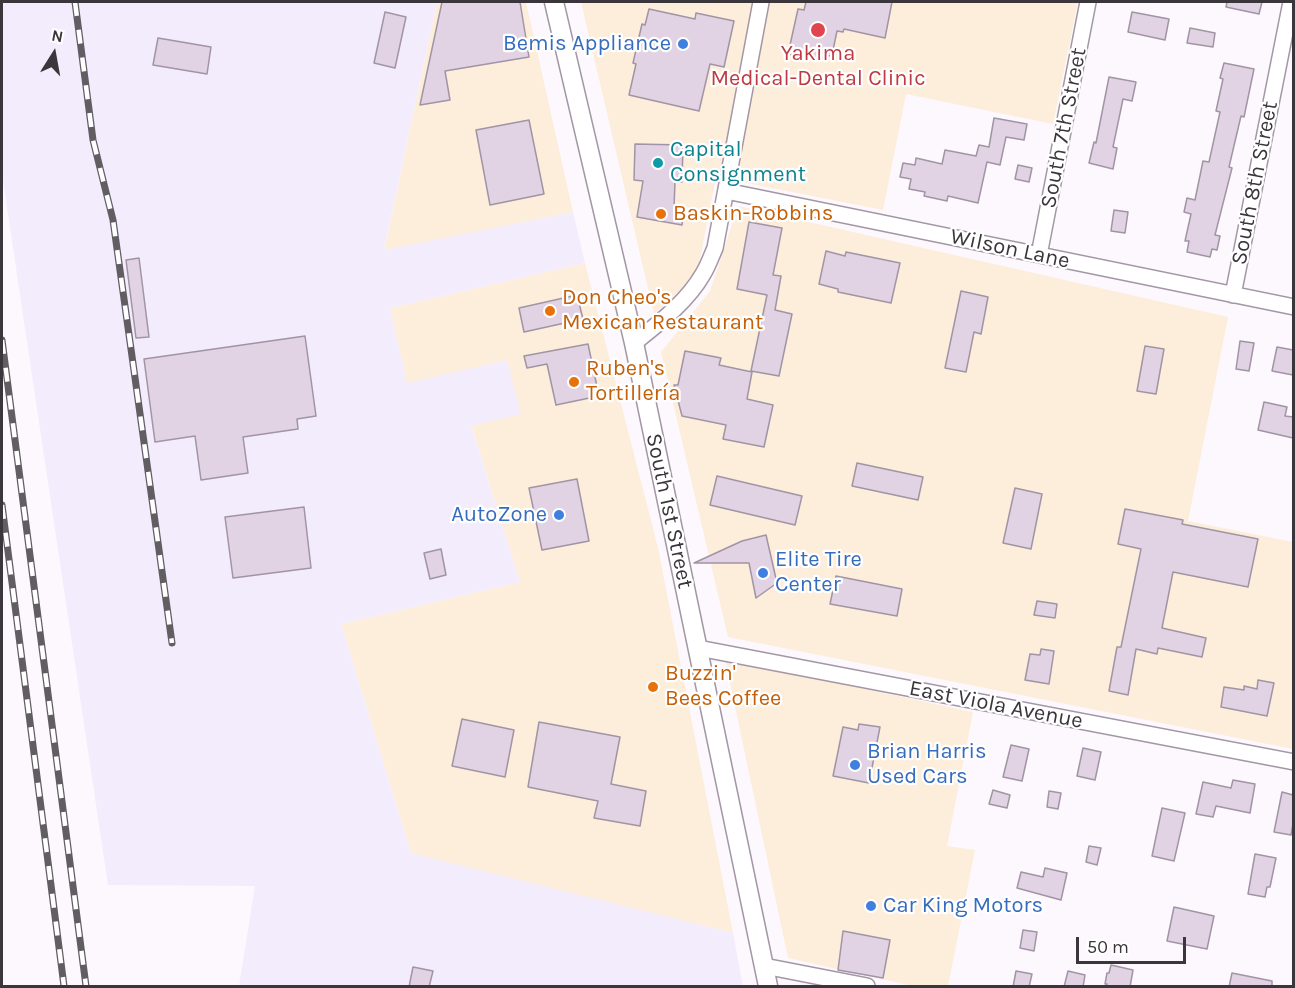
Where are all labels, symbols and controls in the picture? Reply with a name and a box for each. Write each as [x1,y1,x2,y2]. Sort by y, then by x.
marker: Yakima Medical-Dental Clinic [809,21,827,39]
north arrow [24,24,84,84]
text: N [50,25,65,46]
place label: Bemis Appliance [503,31,671,57]
marker: Bemis Appliance [676,37,690,51]
place label: Yakima Medical-Dental Clinic [710,41,926,92]
street label: South 7th Street [1036,46,1092,210]
street label: South 8th Street [1226,99,1284,267]
place label: Capital Consignment [670,137,806,188]
marker: Capital Consignment [651,156,665,170]
place label: Baskin-Robbins [673,201,833,227]
marker: Baskin-Robbins [654,207,668,221]
street label: Wilson Lane [948,223,1072,275]
place label: Don Cheo's Mexican Restaurant [562,285,763,336]
marker: Don Cheo's Mexican Restaurant [543,304,557,318]
place label: Ruben's Tortillería [586,356,680,408]
marker: Ruben's Tortillería [567,375,581,389]
street label: South 1st Street [640,431,698,591]
place label: AutoZone [451,502,547,528]
marker: AutoZone [552,508,566,522]
place label: Elite Tire Center [775,547,862,598]
marker: Elite Tire Center [756,566,770,580]
place label: Buzzin' Bees Coffee [665,661,781,712]
street label: East Viola Avenue [907,675,1085,735]
marker: Buzzin' Bees Coffee [646,680,660,694]
place label: Brian Harris Used Cars [867,739,987,790]
marker: Brian Harris Used Cars [848,758,862,772]
place label: Car King Motors [883,893,1043,919]
marker: Car King Motors [864,899,878,913]
scale bar [1079,925,1188,963]
text: 50 m [1087,936,1129,958]

